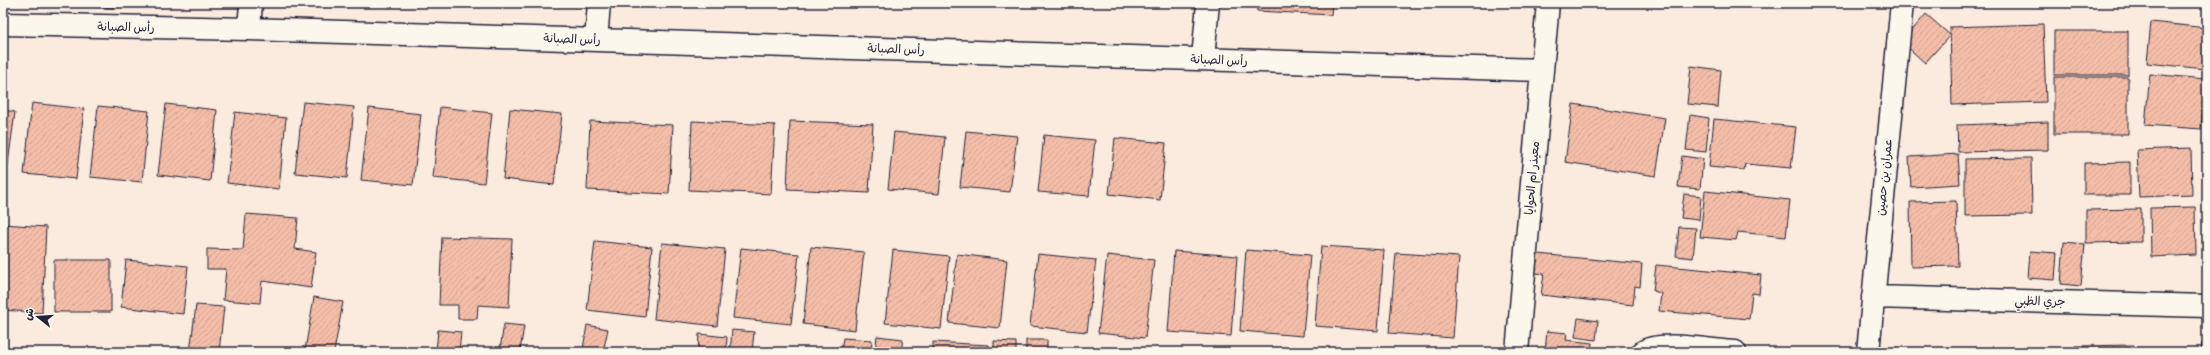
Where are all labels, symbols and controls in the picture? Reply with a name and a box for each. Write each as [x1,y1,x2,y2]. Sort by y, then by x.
street label: رأس الصبانة [97,19,155,35]
street label: رأس الصبانة [543,31,601,48]
street label: رأس الصبانة [867,41,925,58]
street label: رأس الصبانة [1190,52,1248,69]
street label: عمران بن حصين [1873,138,1896,216]
street label: معيذر ام الحوايا [1522,141,1544,216]
street label: جري الظبي [2014,294,2066,312]
north arrow [18,297,58,337]
text: ش [21,307,37,322]

